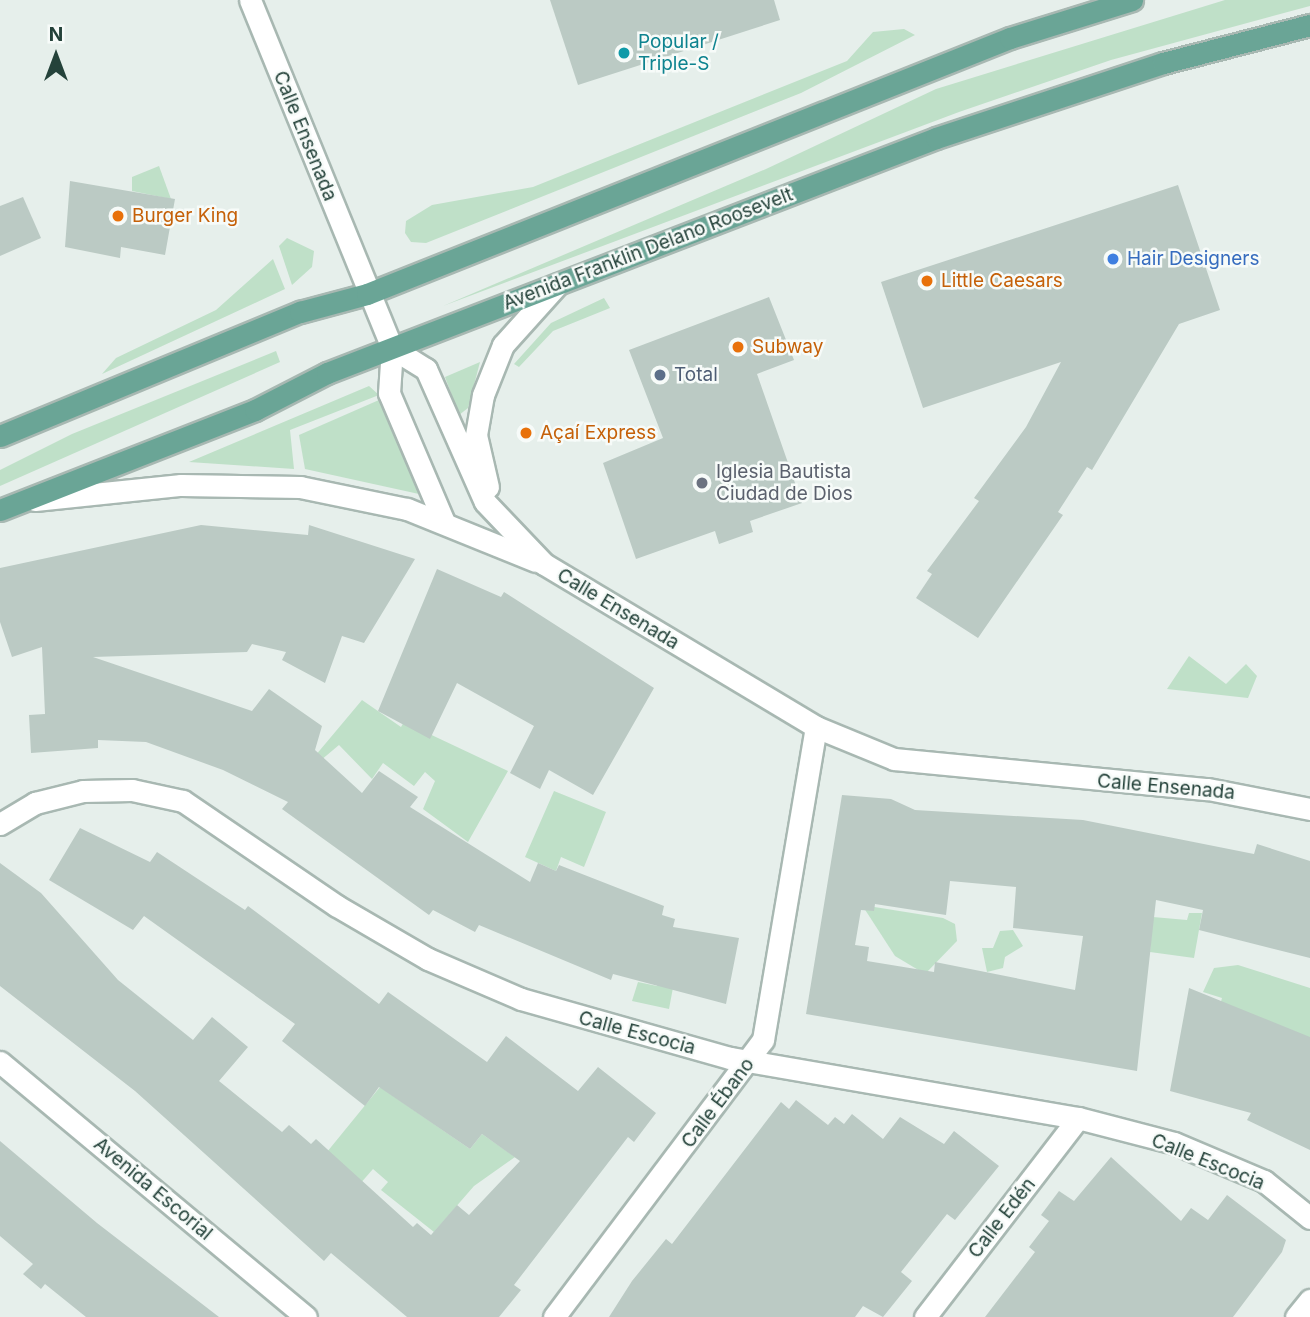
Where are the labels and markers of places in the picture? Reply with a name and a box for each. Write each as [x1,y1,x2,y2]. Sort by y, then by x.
place label: Popular / Triple-S [638,31,719,75]
marker: Popular / Triple-S [616,45,632,61]
place label: Burger King [132,205,238,227]
marker: Burger King [110,208,126,224]
place label: Hair Designers [1127,248,1259,270]
marker: Hair Designers [1105,251,1121,267]
place label: Little Caesars [941,270,1063,292]
marker: Little Caesars [919,273,935,289]
place label: Subway [752,336,823,358]
marker: Subway [730,339,746,355]
place label: Total [674,364,718,386]
marker: Total [652,367,668,383]
place label: Açaí Express [540,422,656,444]
marker: Açaí Express [518,425,534,441]
place label: Iglesia Bautista Ciudad de Dios [716,461,853,505]
marker: Iglesia Bautista Ciudad de Dios [694,475,710,491]

